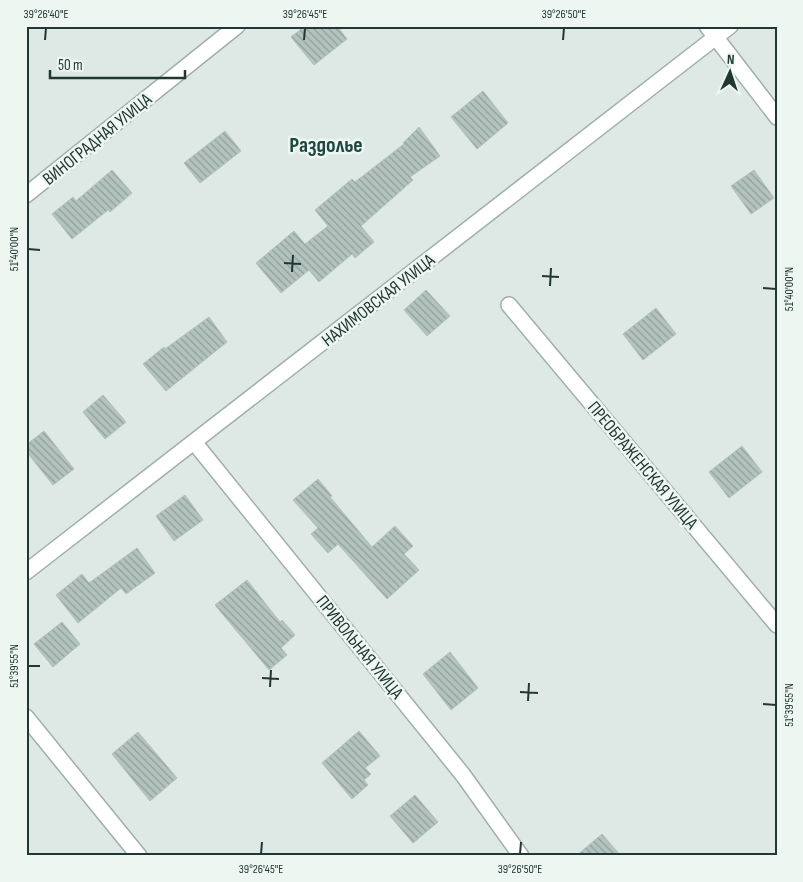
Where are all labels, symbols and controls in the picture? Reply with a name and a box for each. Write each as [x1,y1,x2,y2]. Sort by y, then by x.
text: 39°26'40"E [24,7,68,22]
text: 39°26'45"E [283,7,327,22]
text: 39°26'50"E [542,7,586,22]
scale bar [50,48,185,80]
north arrow [706,48,756,98]
text: N [726,51,735,68]
text: 50 m [58,56,83,75]
street label: ВИНОГРАДНАЯ УЛИЦА [39,89,156,190]
district label: Раздолье [289,132,363,159]
text: 51°40'00"N [7,227,22,271]
street label: НАХИМОВСКАЯ УЛИЦА [318,250,439,351]
text: 51°40'00"N [782,267,797,311]
street label: ПРЕОБРАЖЕНСКАЯ УЛИЦА [583,397,702,534]
street label: ПРИВОЛЬНАЯ УЛИЦА [312,592,408,703]
text: 51°39'55"N [7,644,22,688]
text: 51°39'55"N [782,683,797,727]
text: 39°26'45"E [239,862,283,877]
text: 39°26'50"E [498,862,542,877]

